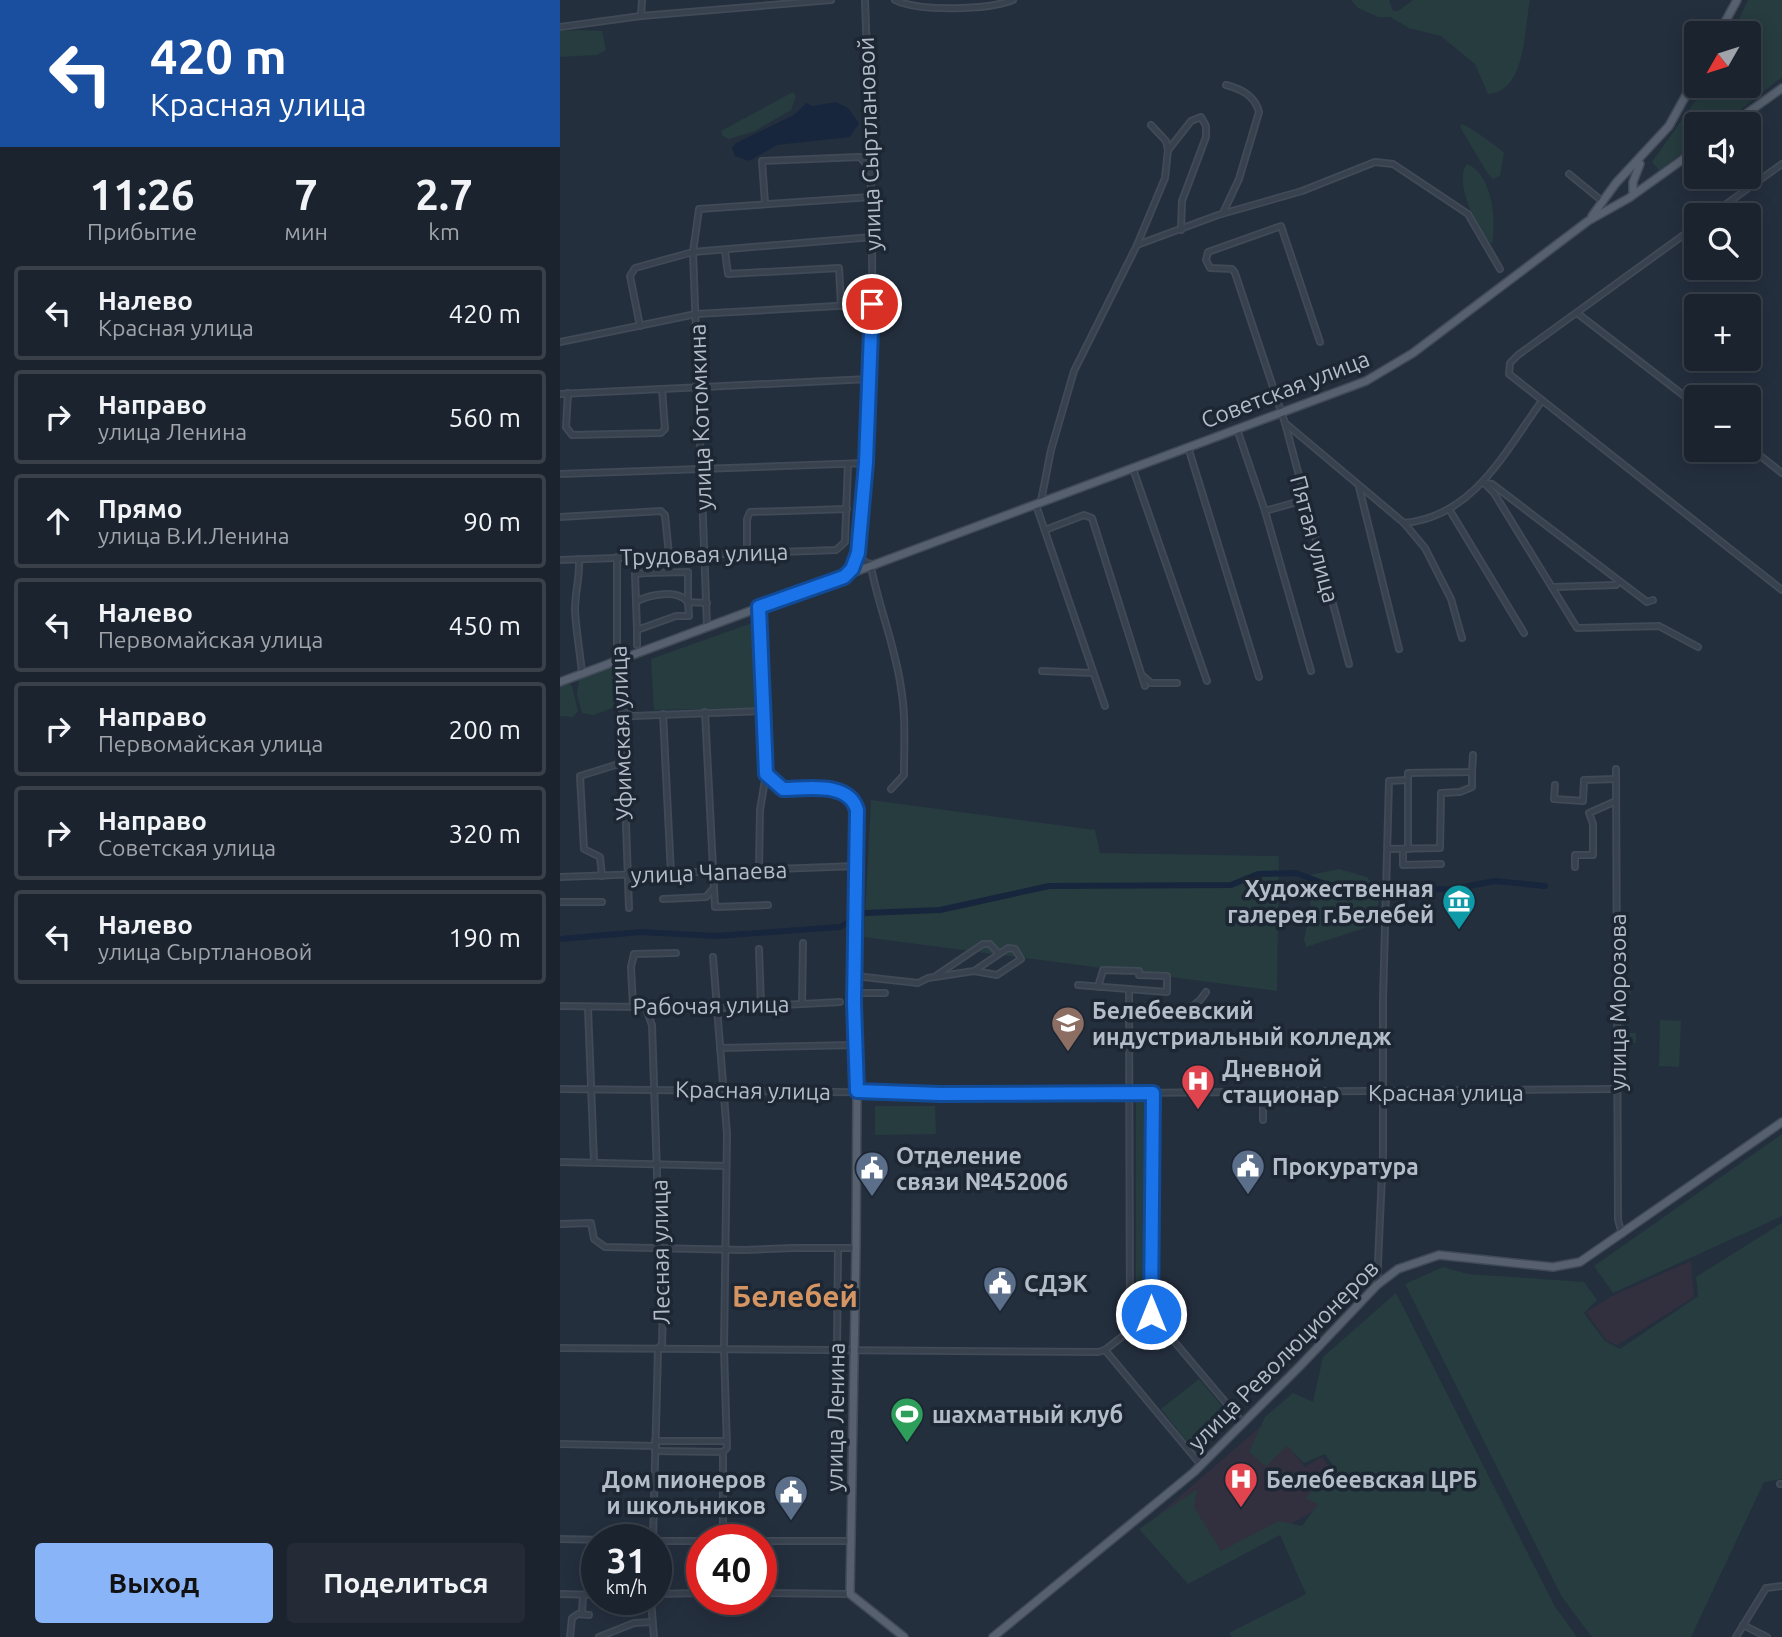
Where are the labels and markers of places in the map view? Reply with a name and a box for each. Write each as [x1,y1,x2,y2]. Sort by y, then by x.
pin [842,274,902,334]
place label: Художественная галерея г.Белебей [1227,876,1434,927]
museum icon: Художественная галерея г.Белебей [1440,882,1478,931]
place label: Белебеевский индустриальный колледж [1092,998,1392,1049]
school or university icon: Белебеевский индустриальный колледж [1049,1004,1087,1053]
place label: Дневной стационар [1222,1056,1340,1107]
hospital icon: Дневной стационар [1179,1062,1217,1111]
place label: Отделение связи №452006 [896,1143,1068,1194]
public building icon: Прокуратура [1229,1147,1267,1196]
public building icon: Отделение связи №452006 [853,1149,891,1198]
place label: Прокуратура [1272,1154,1419,1179]
public building icon: СДЭК [981,1264,1019,1313]
place label: СДЭК [1024,1271,1089,1296]
sports icon: шахматный клуб [888,1395,926,1444]
place label: шахматный клуб [932,1402,1123,1427]
hospital icon: Белебеевская ЦРБ [1222,1460,1260,1509]
place label: Дом пионеров и школьников [602,1467,766,1518]
place label: Белебеевская ЦРБ [1266,1467,1478,1492]
public building icon: Дом пионеров и школьников [772,1473,810,1522]

